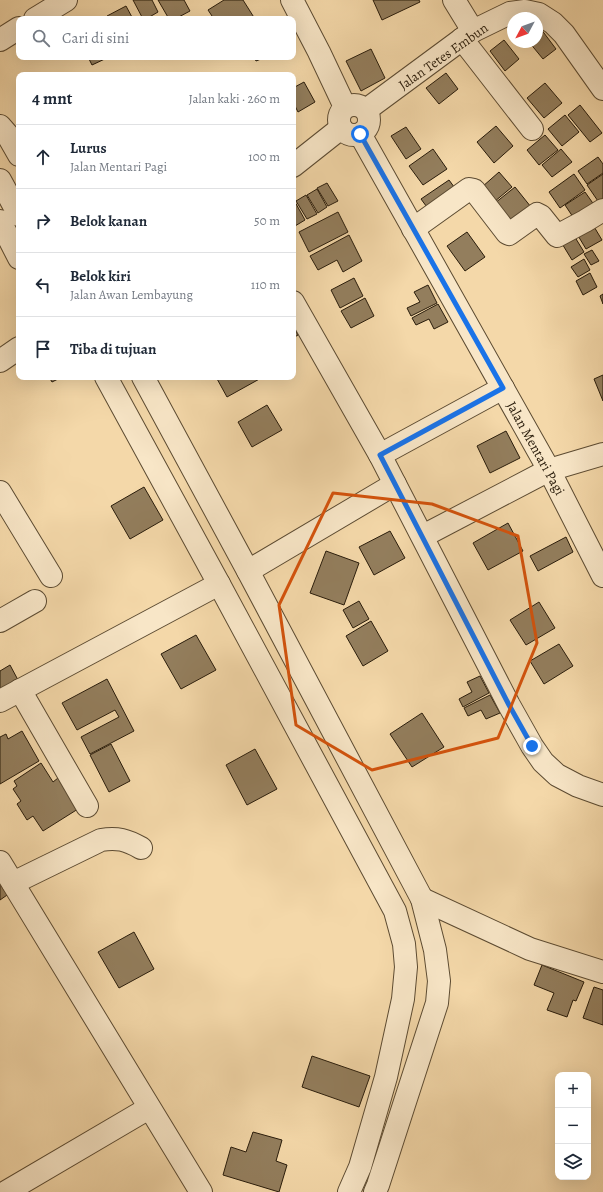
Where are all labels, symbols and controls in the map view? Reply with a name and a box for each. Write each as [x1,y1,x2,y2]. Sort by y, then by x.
north arrow [507,12,543,48]
search box [16,16,296,60]
street label: Jalan Tetes Embun [395,18,492,94]
icon: search [30,27,52,49]
text: Cari di sini [62,28,129,48]
text: 4 mnt [32,87,72,110]
text: Jalan kaki · 260 m [189,90,280,107]
route start [351,125,369,143]
text: Lurus [70,138,107,158]
icon: ahead [32,146,54,168]
text: 100 m [248,148,280,165]
text: Jalan Mentari Pagi [70,158,167,175]
icon: right [32,210,54,232]
text: Belok kanan [70,211,147,231]
text: 50 m [254,212,280,229]
text: Belok kiri [70,266,131,286]
icon: left [32,274,54,296]
text: 110 m [251,276,280,293]
text: Jalan Awan Lembayung [70,286,193,303]
icon: arrive [32,338,54,360]
text: Tiba di tujuan [70,339,156,359]
street label: Jalan Mentari Pagi [502,398,569,499]
route end [523,737,541,755]
map controls [555,1072,591,1180]
button: + [555,1072,591,1108]
button: − [555,1108,591,1144]
button: layers [555,1144,591,1180]

